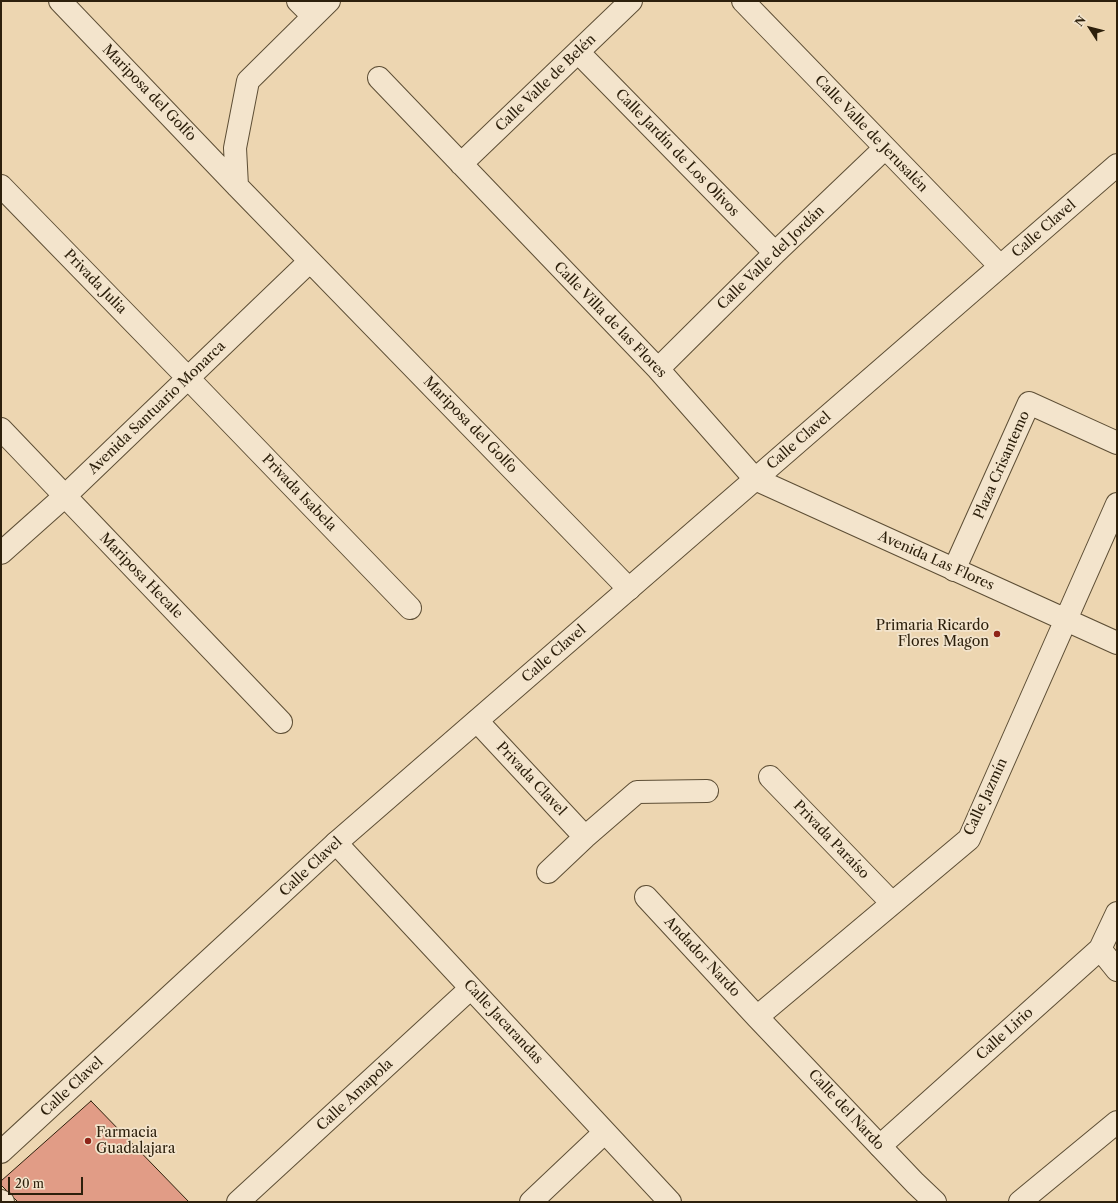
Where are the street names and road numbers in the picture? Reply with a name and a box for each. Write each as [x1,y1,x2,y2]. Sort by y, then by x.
street label: Calle Valle de Belén [492,31,600,135]
street label: Mariposa del Golfo [99,41,199,145]
street label: Calle Valle de Jerusalén [811,72,931,196]
street label: Calle Jardín de Los Olivos [612,86,742,220]
street label: Calle Clavel [1009,197,1079,261]
street label: Calle Valle del Jordán [714,203,828,313]
street label: Privada Julia [60,246,130,318]
street label: Calle Villa de las Flores [550,258,670,382]
street label: Avenida Santuario Monarca [85,338,229,478]
street label: Mariposa del Golfo [420,373,520,477]
street label: Plaza Crisantemo [971,408,1033,522]
street label: Calle Clavel [764,409,834,473]
street label: Privada Isabela [258,451,340,535]
street label: Avenida Las Flores [875,528,997,594]
street label: Mariposa Hecale [96,530,186,622]
street label: Calle Clavel [519,622,589,686]
street label: Privada Clavel [493,739,569,819]
street label: Calle Jazmín [961,756,1011,838]
street label: Privada Paraíso [790,797,872,883]
street label: Calle Clavel [276,834,346,900]
street label: Andador Nardo [661,914,743,1000]
street label: Calle Jacarandas [460,976,546,1068]
street label: Calle Lirio [973,1004,1037,1064]
street label: Calle Clavel [37,1054,107,1120]
street label: Calle Amapola [314,1056,396,1134]
street label: Calle del Nardo [804,1066,888,1154]

